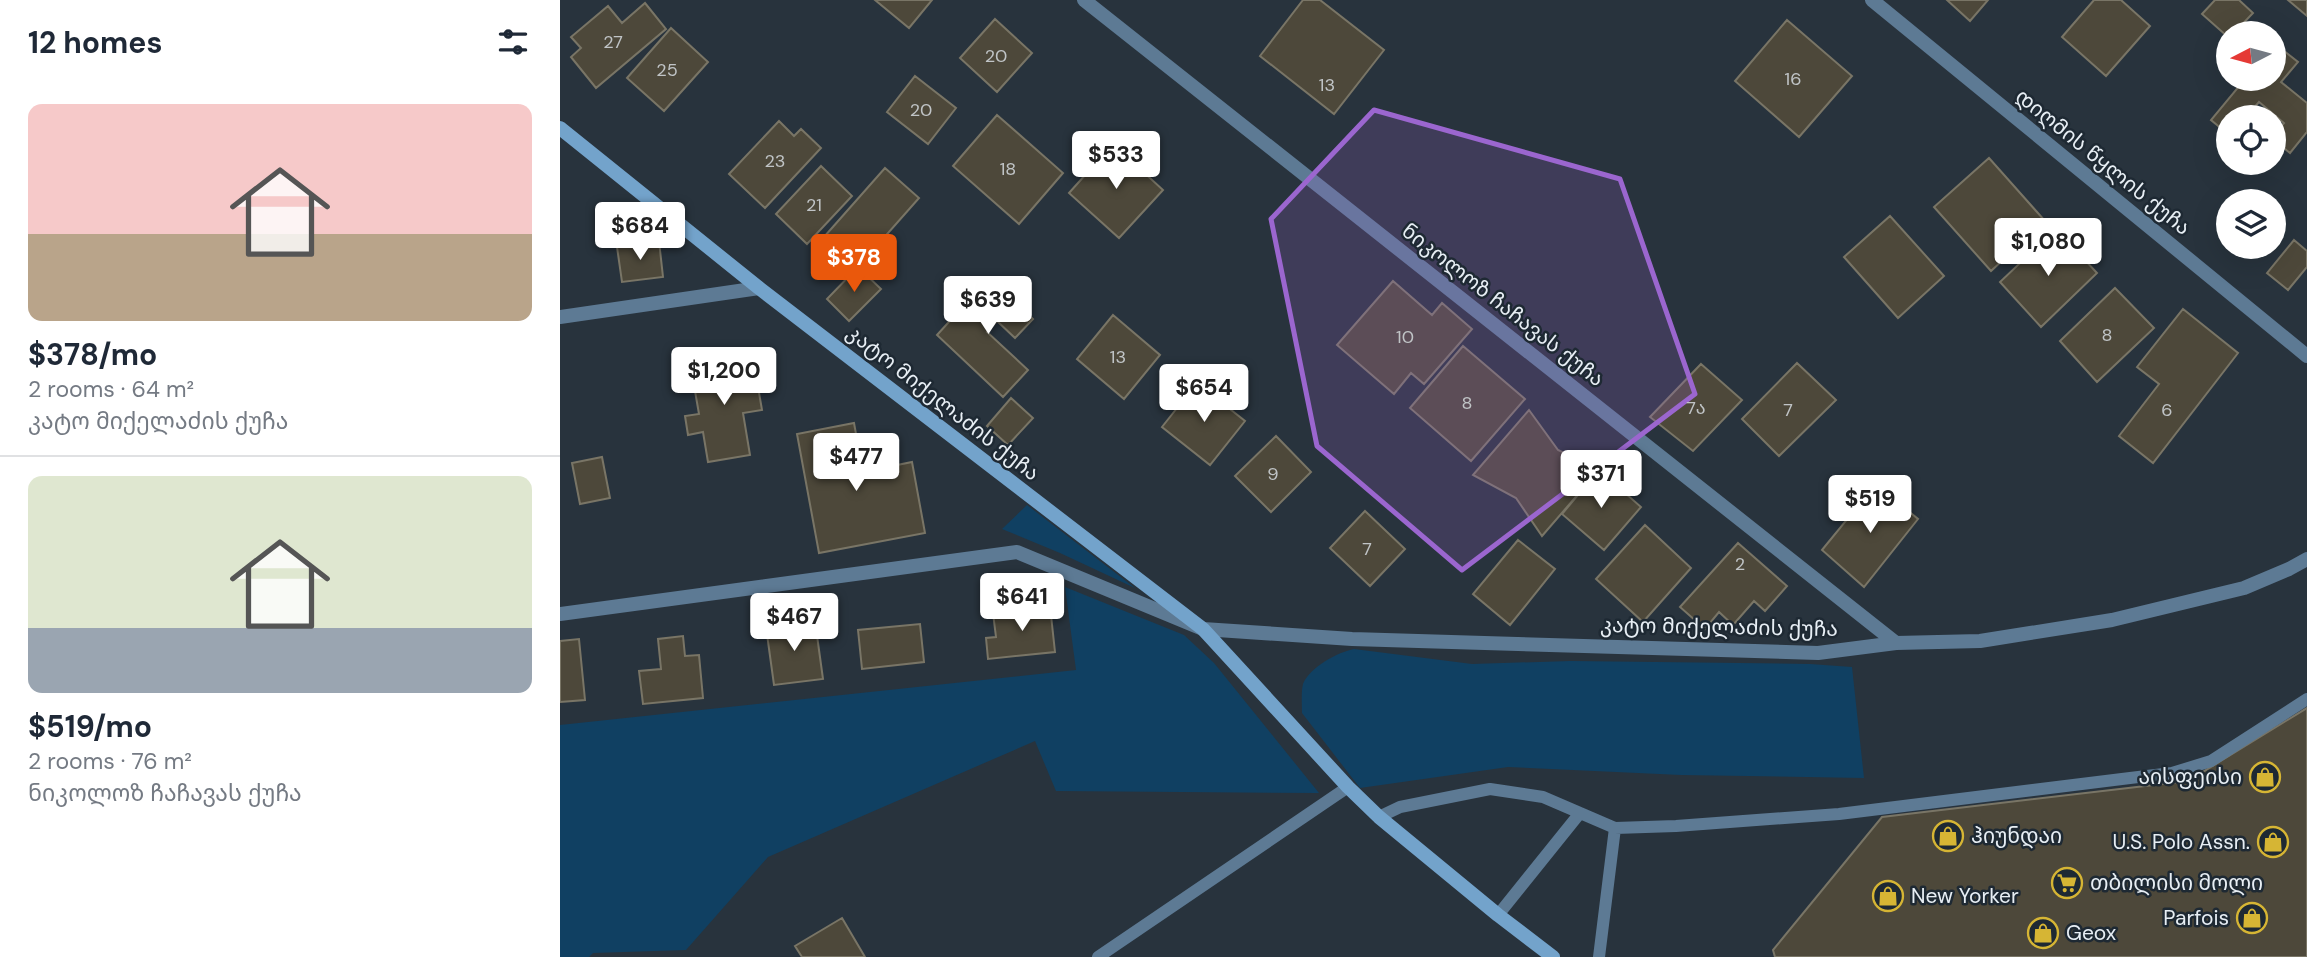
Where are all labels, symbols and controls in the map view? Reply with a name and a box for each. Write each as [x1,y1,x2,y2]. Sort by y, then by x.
north arrow [2216,21,2286,91]
map controls [2216,21,2286,259]
text: 12 homes [28,23,162,62]
icon: filters [494,23,532,61]
house number: 27 [603,30,623,54]
house number: 20 [985,44,1007,68]
house number: 25 [656,58,678,82]
house number: 16 [1785,67,1801,91]
house number: 13 [1319,73,1335,97]
street label: დიღმის წყლის ქუჩა [2009,83,2197,241]
house number: 20 [910,98,932,122]
button: locate [2216,105,2286,175]
pin: $533 [1075,132,1157,191]
text: $533 [1088,139,1144,169]
icon: home [217,149,343,275]
house number: 23 [764,149,786,173]
house number: 18 [1000,157,1016,181]
button: layers [2216,189,2286,259]
house number: 21 [806,193,822,217]
pin: $684 [599,202,681,262]
text: $684 [611,210,669,240]
street label: ნიკოლოზ ჩაჩავას ქუჩა [1396,217,1610,393]
pin: $1,080 [1991,218,2105,278]
text: $1,080 [2011,226,2085,256]
pin: $378 [813,234,895,294]
text: $378 [827,242,881,272]
pin: $639 [947,276,1029,336]
text: $639 [960,284,1016,314]
street label: კატო მიქელაძის ქუჩა [841,319,1045,487]
house number: 8 [2102,323,2112,347]
house number: 10 [1396,325,1414,349]
text: $378/mo [28,335,157,374]
house number: 13 [1110,345,1126,369]
pin: $1,200 [667,348,781,407]
text: $1,200 [687,355,761,385]
pin: $654 [1163,364,1245,424]
text: $654 [1175,372,1233,402]
text: 2 rooms · 64 m² [28,374,194,404]
house number: 8 [1462,391,1472,415]
house number: 7ა [1686,396,1706,420]
house number: 7 [1783,398,1793,422]
house number: 6 [2161,398,2173,422]
text: კატო მიქელაძის ქუჩა [28,406,288,436]
pin: $477 [815,434,897,493]
text: $477 [829,441,883,471]
pin: $371 [1560,450,1642,510]
text: $371 [1577,458,1625,488]
house number: 9 [1267,462,1279,486]
pin: $519 [1829,476,1911,535]
text: $519 [1844,483,1896,513]
icon: home [217,521,343,647]
house number: 7 [1362,537,1372,561]
house number: 2 [1735,552,1745,576]
pin: $641 [981,574,1063,633]
text: $641 [996,581,1048,611]
pin: $467 [753,594,835,653]
text: $467 [766,601,822,631]
street label: კატო მიქელაძის ქუჩა [1600,611,1838,643]
text: $519/mo [28,707,152,746]
text: 2 rooms · 76 m² [28,746,192,776]
shop icon: აისფეისი [2248,760,2282,794]
place label: აისფეისი [2139,763,2242,791]
text: ნიკოლოზ ჩაჩავას ქუჩა [28,778,302,808]
shop icon: ჰიუნდაი [1931,819,1965,853]
place label: ჰიუნდაი [1971,822,2062,850]
shop icon: U.S. Polo Assn. [2256,825,2290,859]
place label: U.S. Polo Assn. [2113,828,2250,856]
supermarket icon: თბილისი მოლი [2050,866,2084,900]
place label: თბილისი მოლი [2090,869,2263,897]
shop icon: New Yorker [1871,879,1905,913]
place label: New Yorker [1911,882,2019,910]
shop icon: Parfois [2235,901,2269,935]
place label: Parfois [2163,904,2229,932]
shop icon: Geox [2026,916,2060,950]
place label: Geox [2066,919,2116,947]

